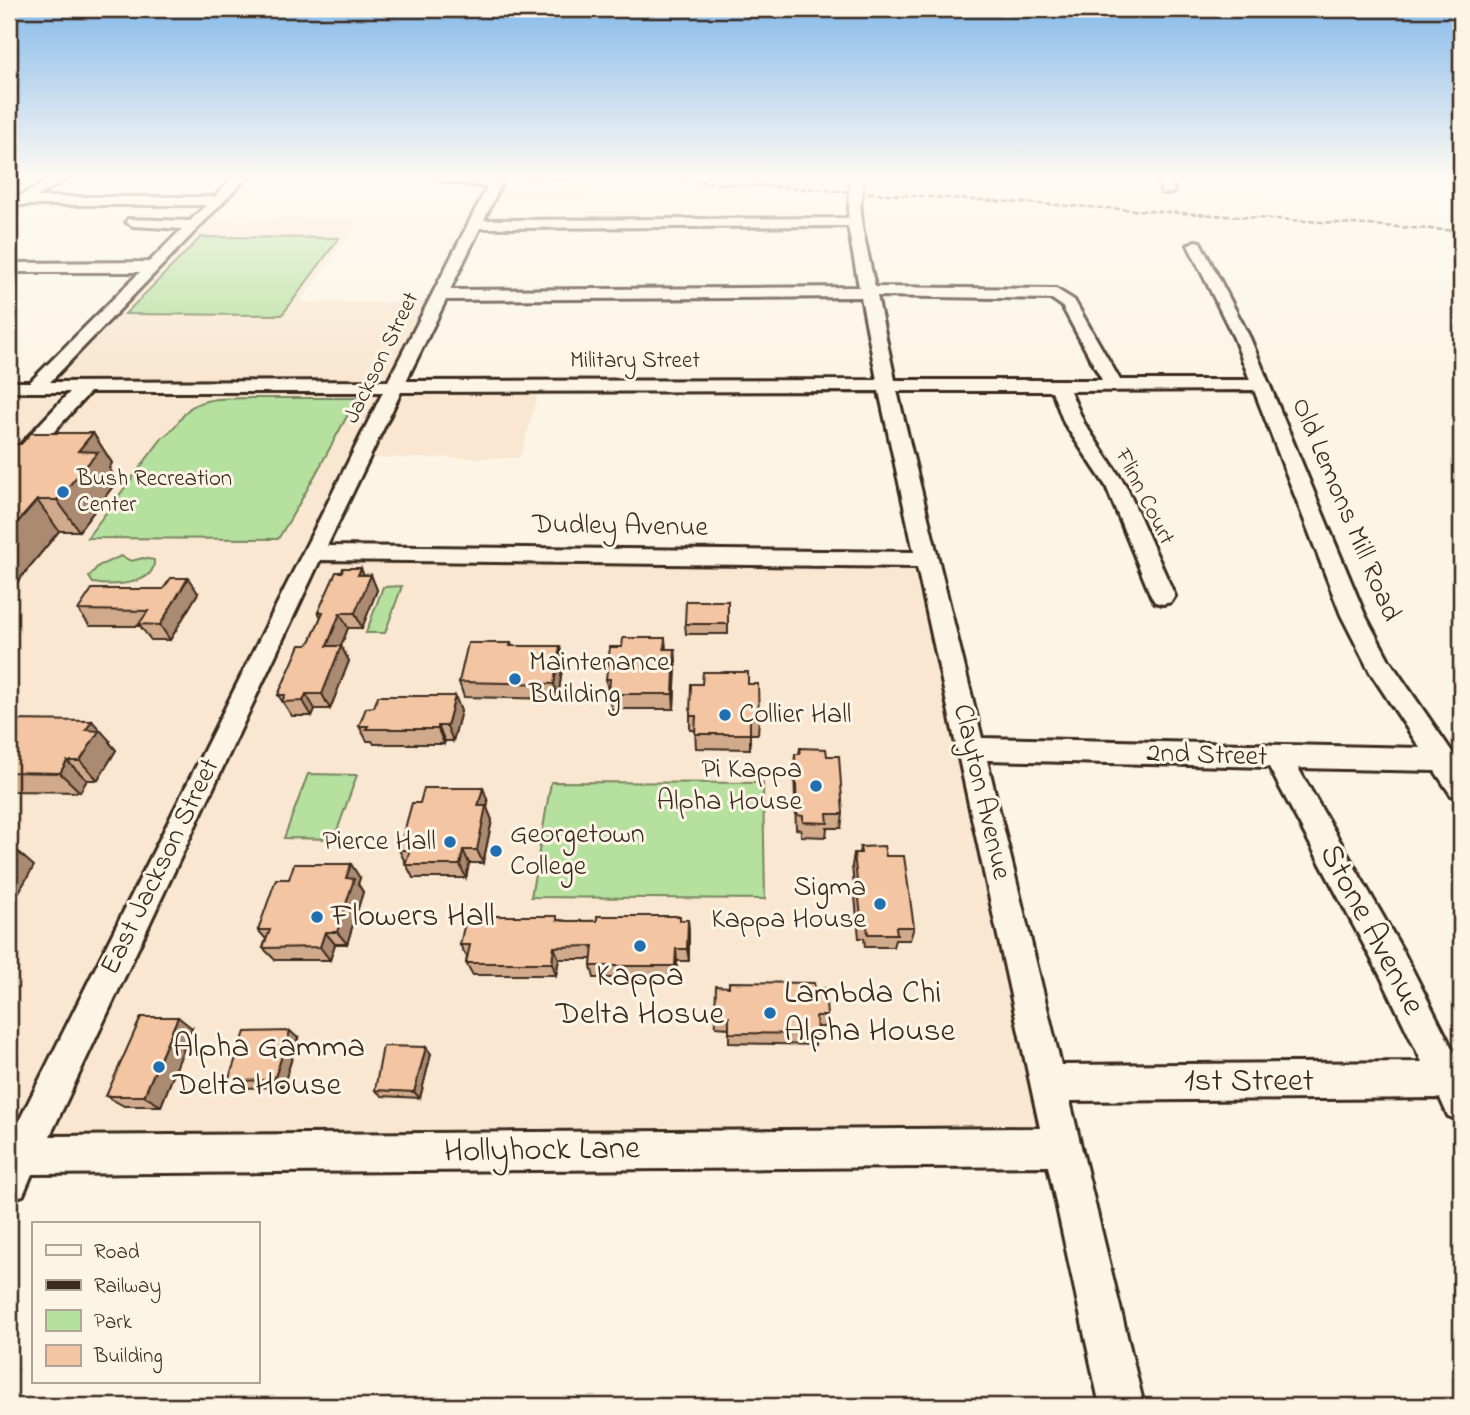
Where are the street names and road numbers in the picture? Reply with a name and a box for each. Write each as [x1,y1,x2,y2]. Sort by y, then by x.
street label: Jackson Street [336,286,428,429]
street label: Military Street [570,345,700,380]
street label: Old Lemons Mill Road [1279,392,1411,628]
street label: Flinn Court [1105,442,1182,551]
street label: Dudley Avenue [531,505,709,549]
street label: Clayton Avenue [941,700,1021,884]
street label: 2nd Street [1146,733,1268,779]
street label: East Jackson Street [91,752,231,982]
street label: Stone Avenue [1306,836,1436,1024]
street label: 1st Street [1184,1058,1314,1106]
street label: Hollyhock Lane [444,1125,641,1177]

